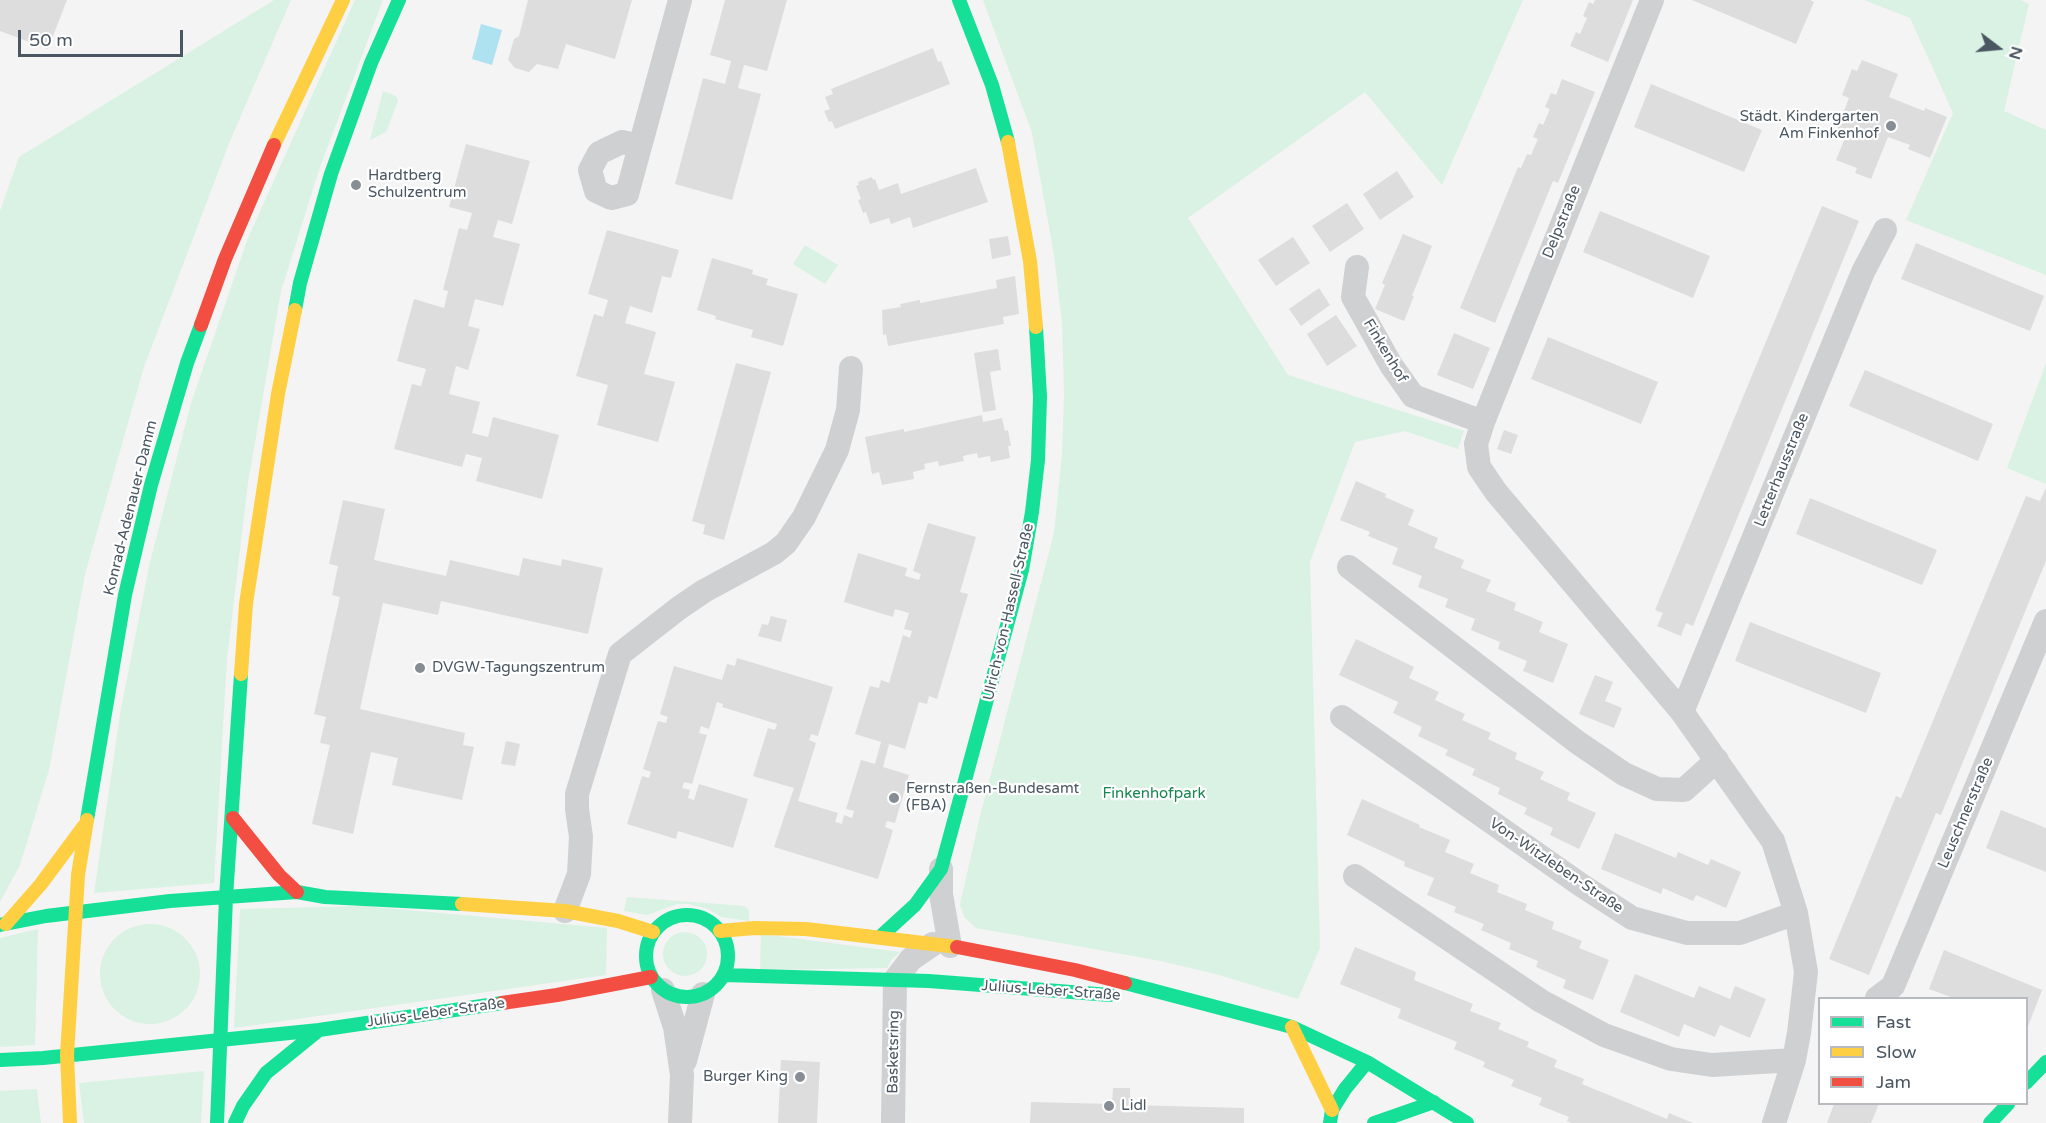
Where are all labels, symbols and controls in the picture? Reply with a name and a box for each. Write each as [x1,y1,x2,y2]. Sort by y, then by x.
scale bar [21,18,186,56]
north arrow [1968,18,2028,78]
text: 50 m [29,29,73,51]
text: N [2004,44,2027,62]
place label: Städt. Kindergarten Am Finkenhof [1740,108,1879,143]
marker: Städt. Kindergarten Am Finkenhof [1884,119,1898,133]
place label: Hardtberg Schulzentrum [368,167,466,202]
marker: Hardtberg Schulzentrum [349,178,363,192]
street label: Delpstraße [1539,183,1585,261]
street label: Finkenhof [1359,316,1411,386]
street label: Letterhausstraße [1751,410,1813,530]
street label: Konrad-Adenauer-Damm [100,418,162,598]
street label: Ulrich-von-Hassell-Straße [980,522,1038,702]
place label: DVGW-Tagungszentrum [432,659,605,677]
marker: DVGW-Tagungszentrum [413,661,427,675]
street label: Leuschnerstraße [1935,755,1997,871]
place label: Fernstraßen-Bundesamt (FBA) [906,780,1079,815]
park label: Finkenhofpark [1102,785,1206,803]
marker: Fernstraßen-Bundesamt (FBA) [887,791,901,805]
street label: Von-Witzleben-Straße [1486,815,1626,917]
street label: Julius-Leber-Straße [981,977,1121,1005]
street label: Julius-Leber-Straße [366,994,506,1032]
legend [1818,997,2028,1105]
street label: Basketsring [884,1010,904,1094]
text: Fast [1876,1011,1911,1033]
text: Slow [1876,1041,1917,1063]
place label: Burger King [703,1068,788,1086]
marker: Burger King [793,1070,807,1084]
text: Jam [1876,1071,1911,1093]
place label: Lidl [1121,1097,1147,1115]
marker: Lidl [1102,1099,1116,1113]

